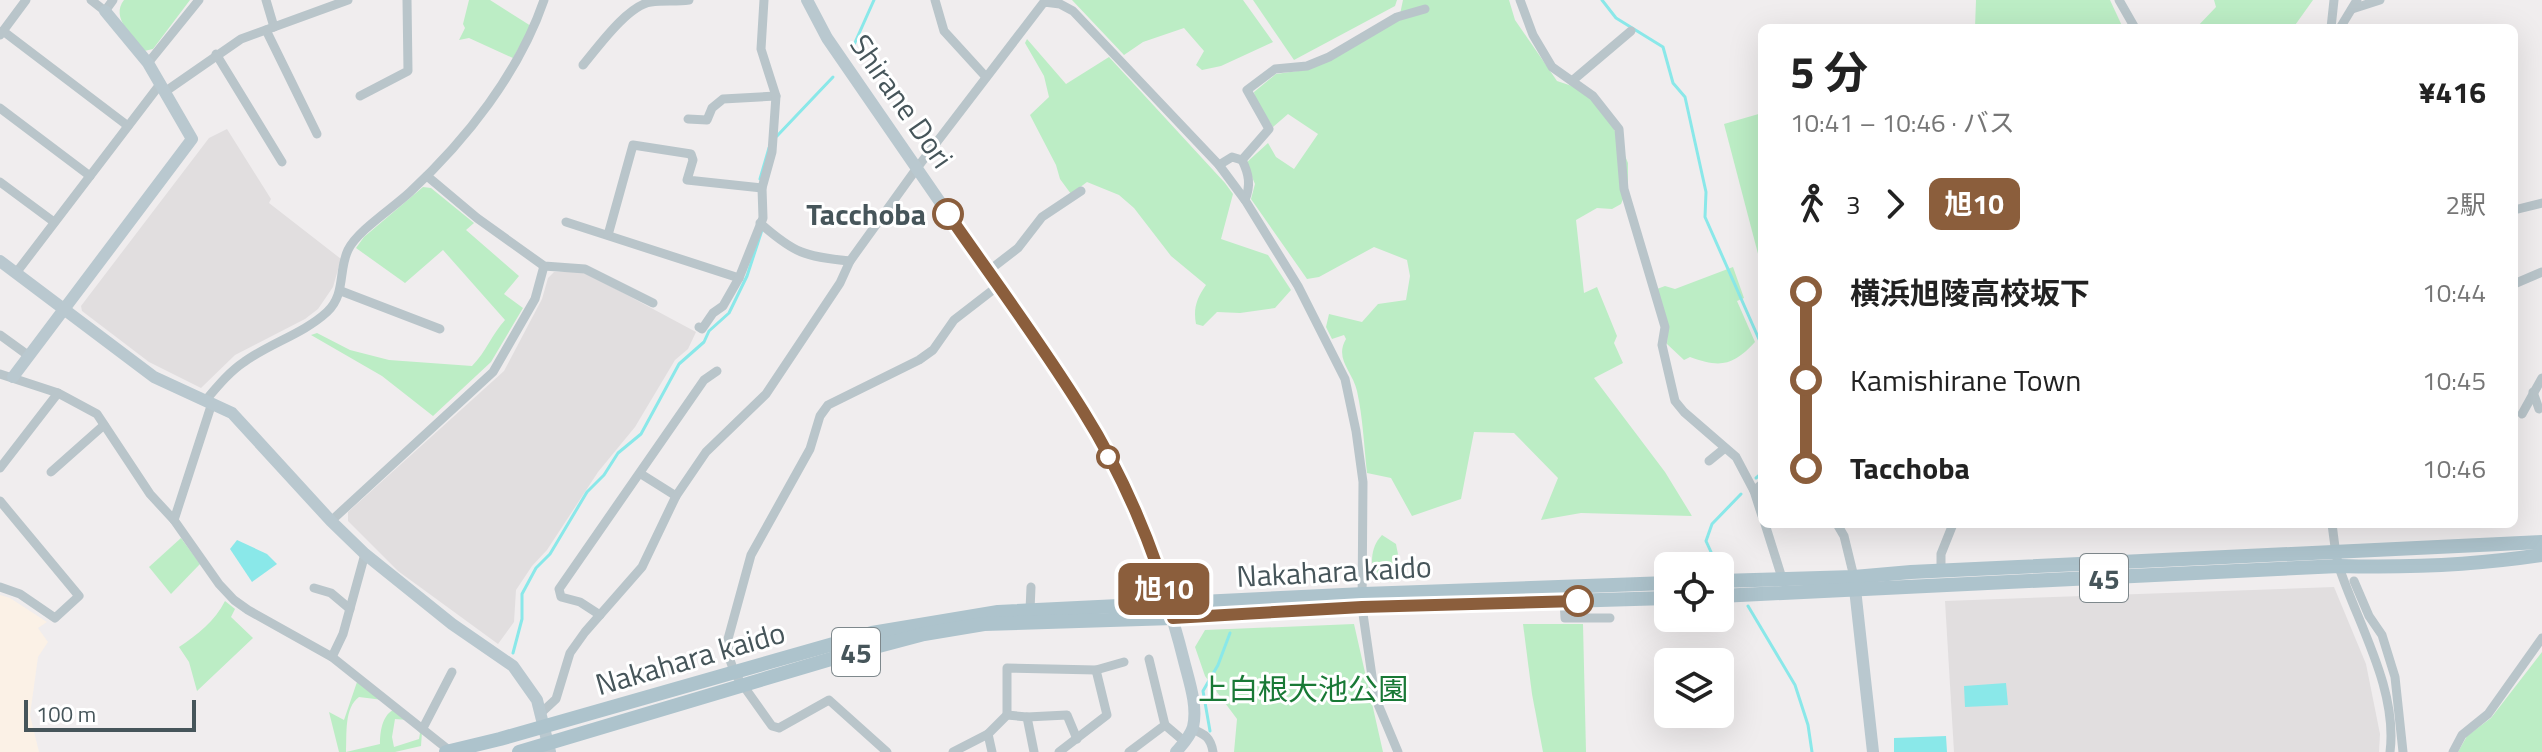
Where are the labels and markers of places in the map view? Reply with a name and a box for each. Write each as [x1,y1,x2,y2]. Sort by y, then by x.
place label: Tacchoba [806,191,926,237]
marker: Tacchoba [933,199,963,229]
unlabelled marker [1097,446,1119,468]
unlabelled marker [1563,586,1593,616]

